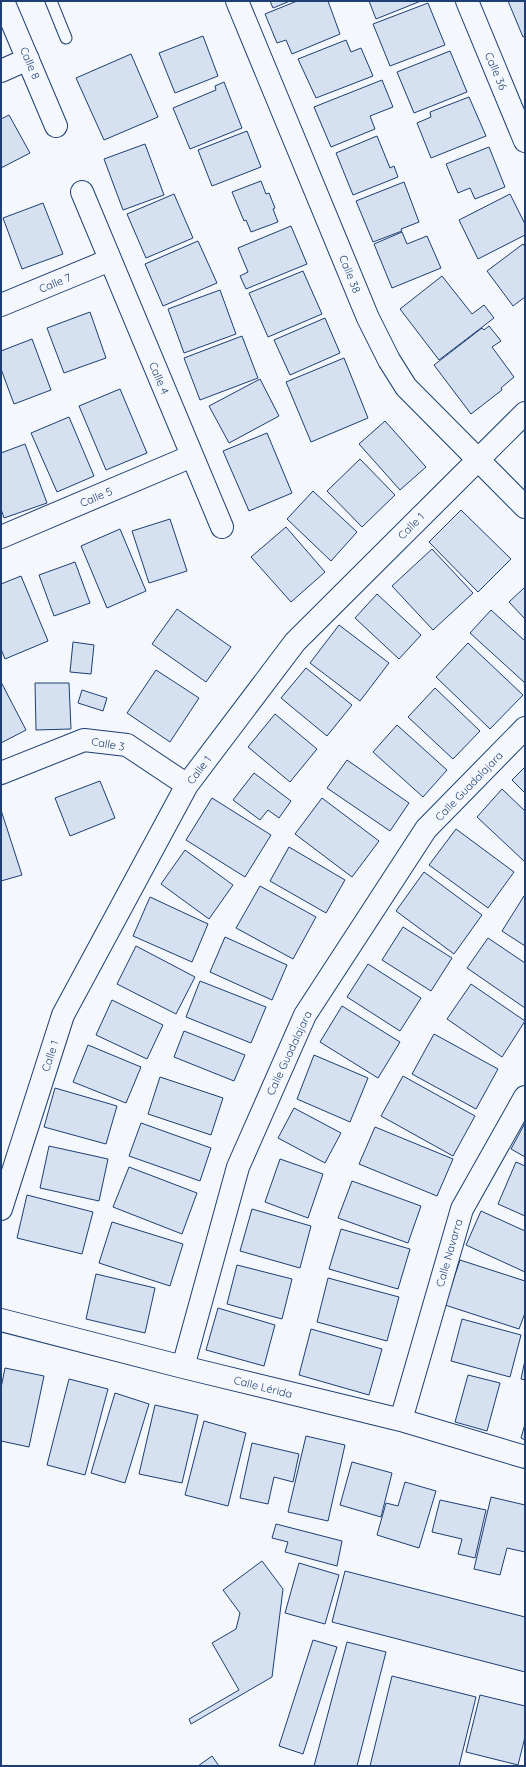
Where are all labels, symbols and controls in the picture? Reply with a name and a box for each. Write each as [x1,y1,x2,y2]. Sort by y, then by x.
street label: Calle 8 [17,45,43,81]
street label: Calle 36 [482,50,510,92]
street label: Calle 38 [336,253,364,295]
street label: Calle 7 [37,270,74,296]
street label: Calle 4 [146,360,172,396]
street label: Calle 5 [78,484,114,510]
street label: Calle 1 [395,510,427,542]
street label: Calle 3 [90,734,126,754]
street label: Calle Guadalajara [432,748,506,824]
street label: Calle 1 [184,753,214,787]
street label: Calle Guadalajara [263,1009,315,1097]
street label: Calle 1 [38,1039,62,1073]
street label: Calle Navarra [433,1217,465,1289]
street label: Calle Lérida [232,1373,294,1401]

